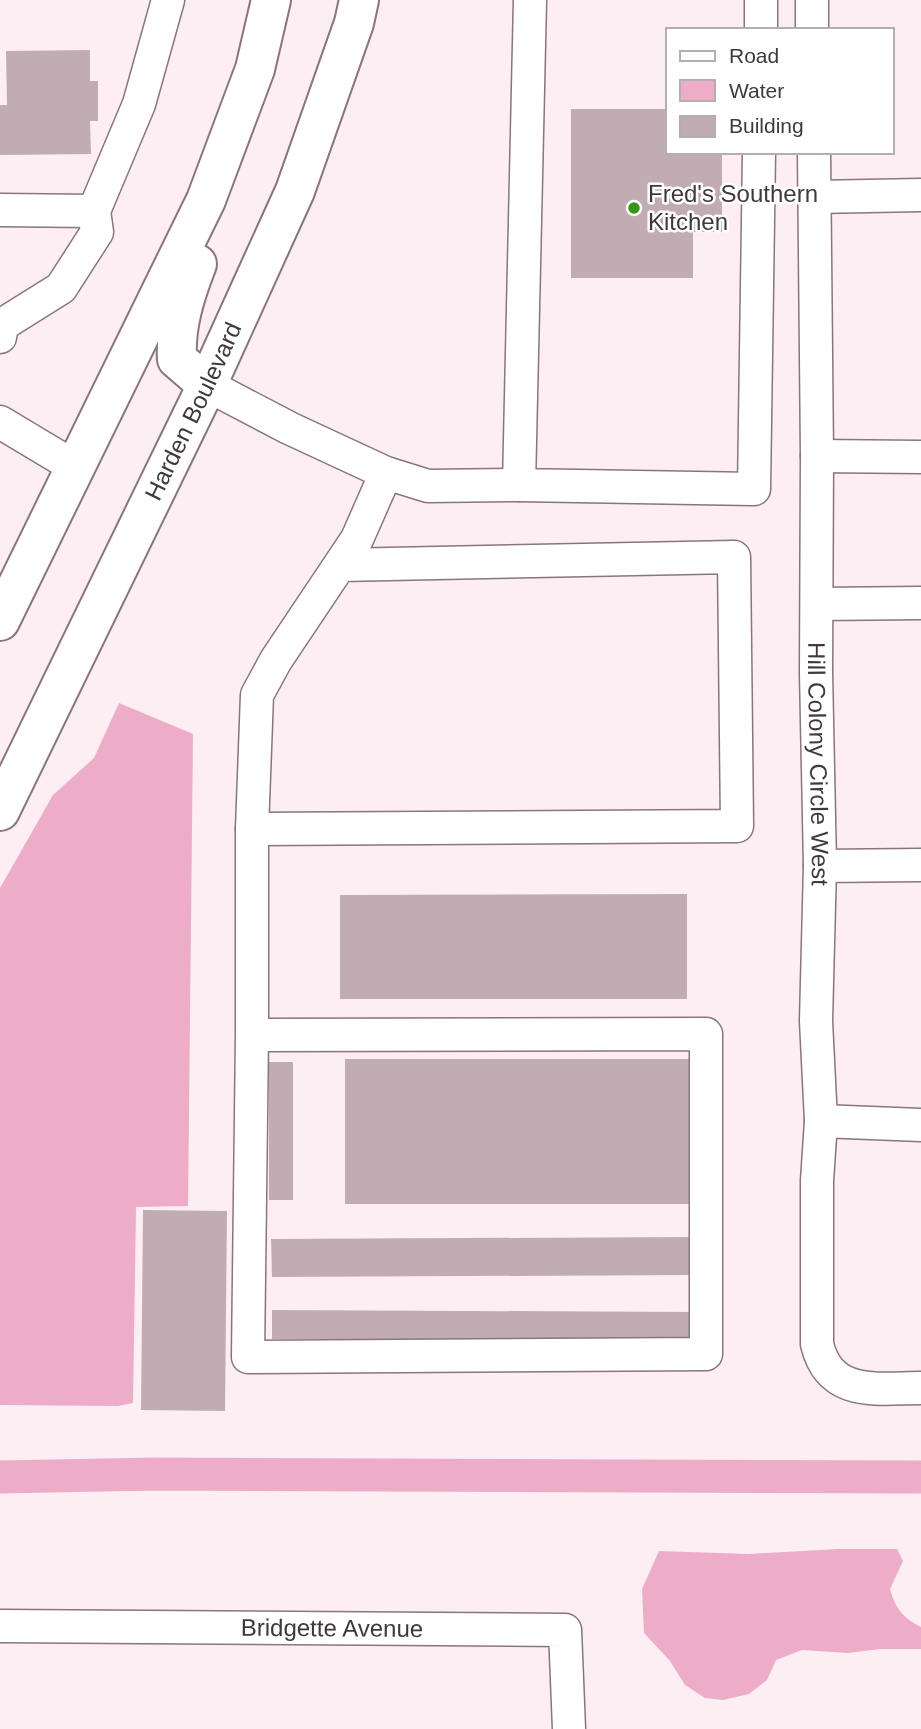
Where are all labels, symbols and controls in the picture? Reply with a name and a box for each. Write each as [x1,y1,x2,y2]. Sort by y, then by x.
legend [666,28,893,154]
text: Road [729,44,779,67]
text: Water [729,79,784,102]
text: Building [729,114,804,137]
place label: Fred's Southern Kitchen [648,180,818,235]
marker: Fred's Southern Kitchen [626,200,642,216]
street label: Harden Boulevard [139,318,247,504]
street label: Hill Colony Circle West [803,642,834,887]
street label: Bridgette Avenue [241,1614,423,1642]

